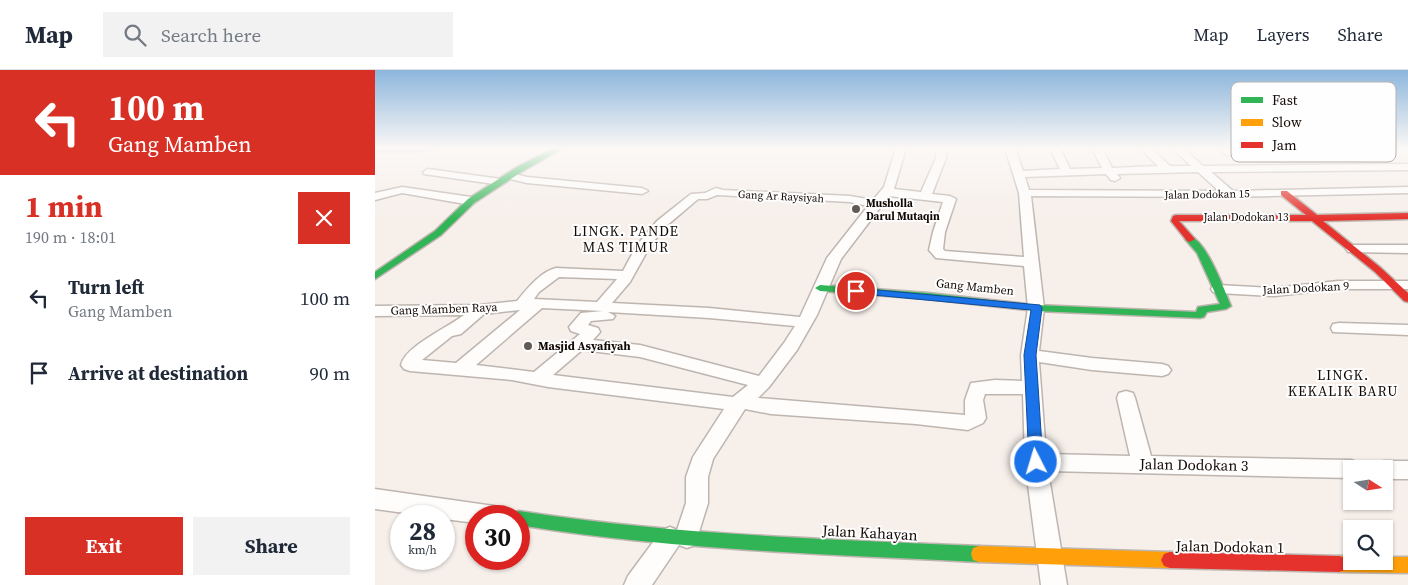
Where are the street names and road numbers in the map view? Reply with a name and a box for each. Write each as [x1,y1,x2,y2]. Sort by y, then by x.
street label: Jalan Dodokan 15 [1163,186,1250,203]
street label: Gang Ar Raysiyah [738,187,825,206]
street label: Jalan Dodokan 13 [1202,210,1289,225]
street label: Gang Mamben [935,275,1015,299]
street label: Jalan Dodokan 9 [1261,278,1350,298]
street label: Gang Mamben Raya [390,299,499,319]
street label: Jalan Dodokan 3 [1139,453,1249,476]
street label: Jalan Kahayan [821,519,918,545]
street label: Jalan Dodokan 1 [1175,535,1285,558]

